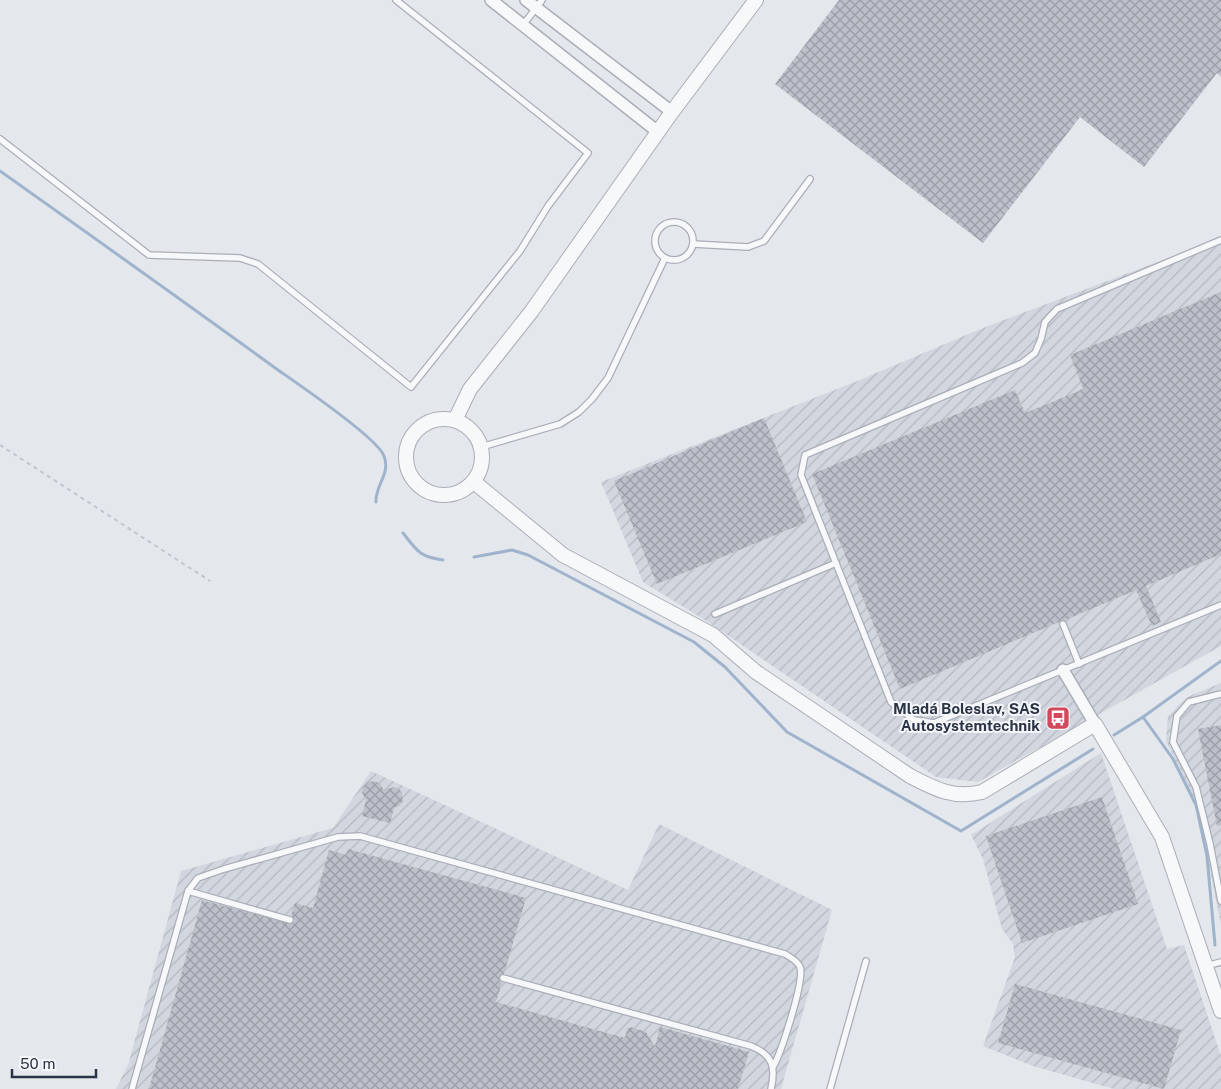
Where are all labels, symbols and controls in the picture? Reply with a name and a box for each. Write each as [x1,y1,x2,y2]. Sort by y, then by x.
place label: Mladá Boleslav, SAS Autosystemtechnik [893,700,1040,734]
bus stop icon: Mladá Boleslav, SAS Autosystemtechnik [1045,705,1071,731]
scale bar [12,1046,96,1078]
text: 50 m [20,1055,55,1072]

